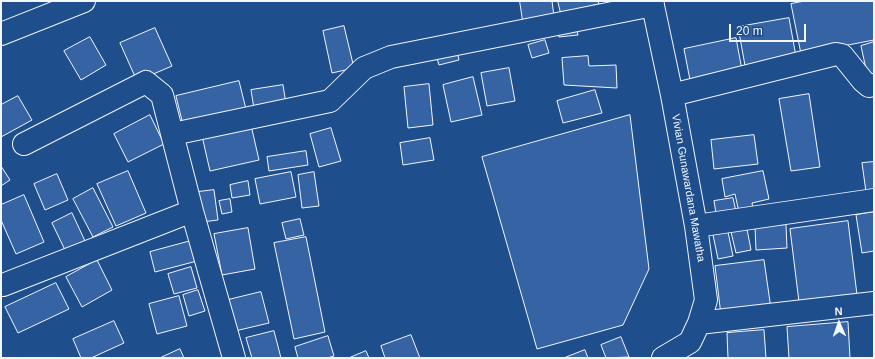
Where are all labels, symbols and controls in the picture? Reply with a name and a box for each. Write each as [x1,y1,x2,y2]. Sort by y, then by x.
scale bar [731,16,808,42]
text: 20 m [736,24,763,38]
street label: Vivian Gunawardana Mawatha [669,113,707,263]
north arrow [819,303,859,343]
text: N [834,305,843,317]

